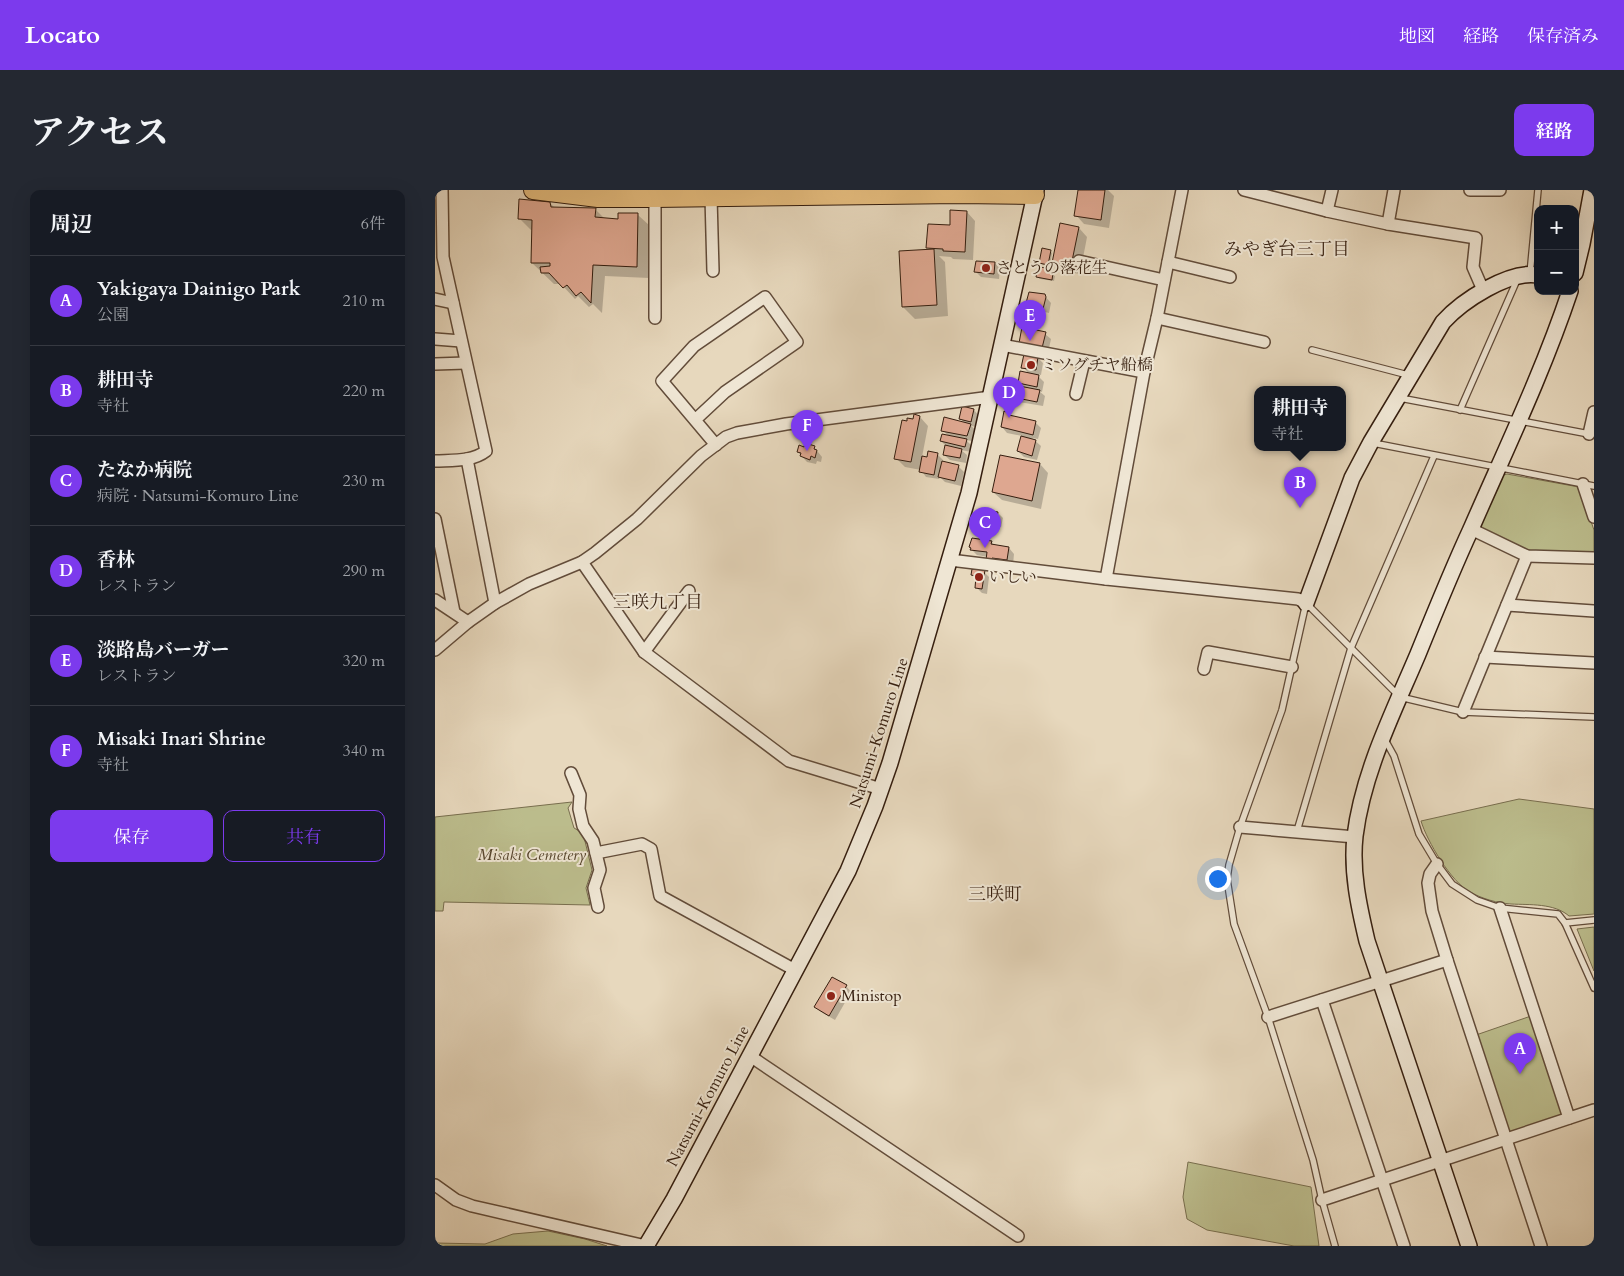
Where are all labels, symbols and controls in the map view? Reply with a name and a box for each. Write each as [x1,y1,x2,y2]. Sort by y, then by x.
text: Locato [25,19,100,52]
text: 地図 [1399,24,1435,49]
text: 経路 [1463,24,1499,49]
text: 保存済み [1527,24,1599,49]
button: 経路 [1514,104,1594,156]
text: アクセス [30,109,169,157]
map controls [1534,205,1579,295]
button: + [1534,205,1579,250]
text: 周辺 [50,210,92,239]
text: 6件 [361,213,385,235]
district label: みやぎ台三丁目 [1224,237,1350,262]
button: − [1534,250,1579,295]
place label: さとうの落花生 [996,257,1108,279]
marker: さとうの落花生 [980,262,992,274]
text: Yakigaya Dainigo Park [97,276,301,302]
text: A [60,290,72,312]
text: 210 m [343,290,385,312]
pin: E [1014,300,1046,341]
text: 公園 [97,304,129,326]
place label: ミソグチヤ船橋 [1041,354,1153,376]
marker: ミソグチヤ船橋 [1025,359,1037,371]
text: 耕田寺 [97,367,154,393]
pin: D [993,377,1025,418]
text: B [60,380,72,402]
text: 220 m [343,380,385,402]
popup [1254,386,1346,451]
text: 寺社 [97,395,129,417]
text: 耕田寺 [1271,395,1329,421]
pin: F [791,410,823,451]
text: 寺社 [1271,423,1304,445]
text: たなか病院 [97,457,192,483]
pin: B [1284,467,1316,508]
text: C [60,470,72,492]
text: 230 m [343,470,385,492]
text: 病院 · Natsumi-Komuro Line [97,485,299,507]
pin: C [969,507,1001,548]
text: 香林 [97,547,135,573]
text: D [59,560,73,582]
text: 290 m [343,560,385,582]
place label: いしい [989,566,1037,588]
marker: いしい [973,571,985,583]
text: レストラン [97,575,177,597]
district label: 三咲九丁目 [613,590,703,615]
text: 淡路島バーガー [97,637,230,663]
text: E [61,650,71,672]
text: 320 m [343,650,385,672]
street label: Natsumi-Komuro Line [844,655,914,811]
text: レストラン [97,665,177,687]
text: Misaki Inari Shrine [97,726,266,752]
text: F [61,740,71,762]
text: 340 m [343,740,385,762]
text: 寺社 [97,754,129,776]
button: 保存 [50,810,213,862]
button: 共有 [223,810,385,862]
park label: Misaki Cemetery [478,844,587,866]
your location [1205,866,1231,892]
district label: 三咲町 [968,882,1022,907]
place label: Ministop [841,985,902,1007]
marker: Ministop [825,990,837,1002]
street label: Natsumi-Komuro Line [661,1021,755,1171]
pin: A [1504,1033,1536,1074]

